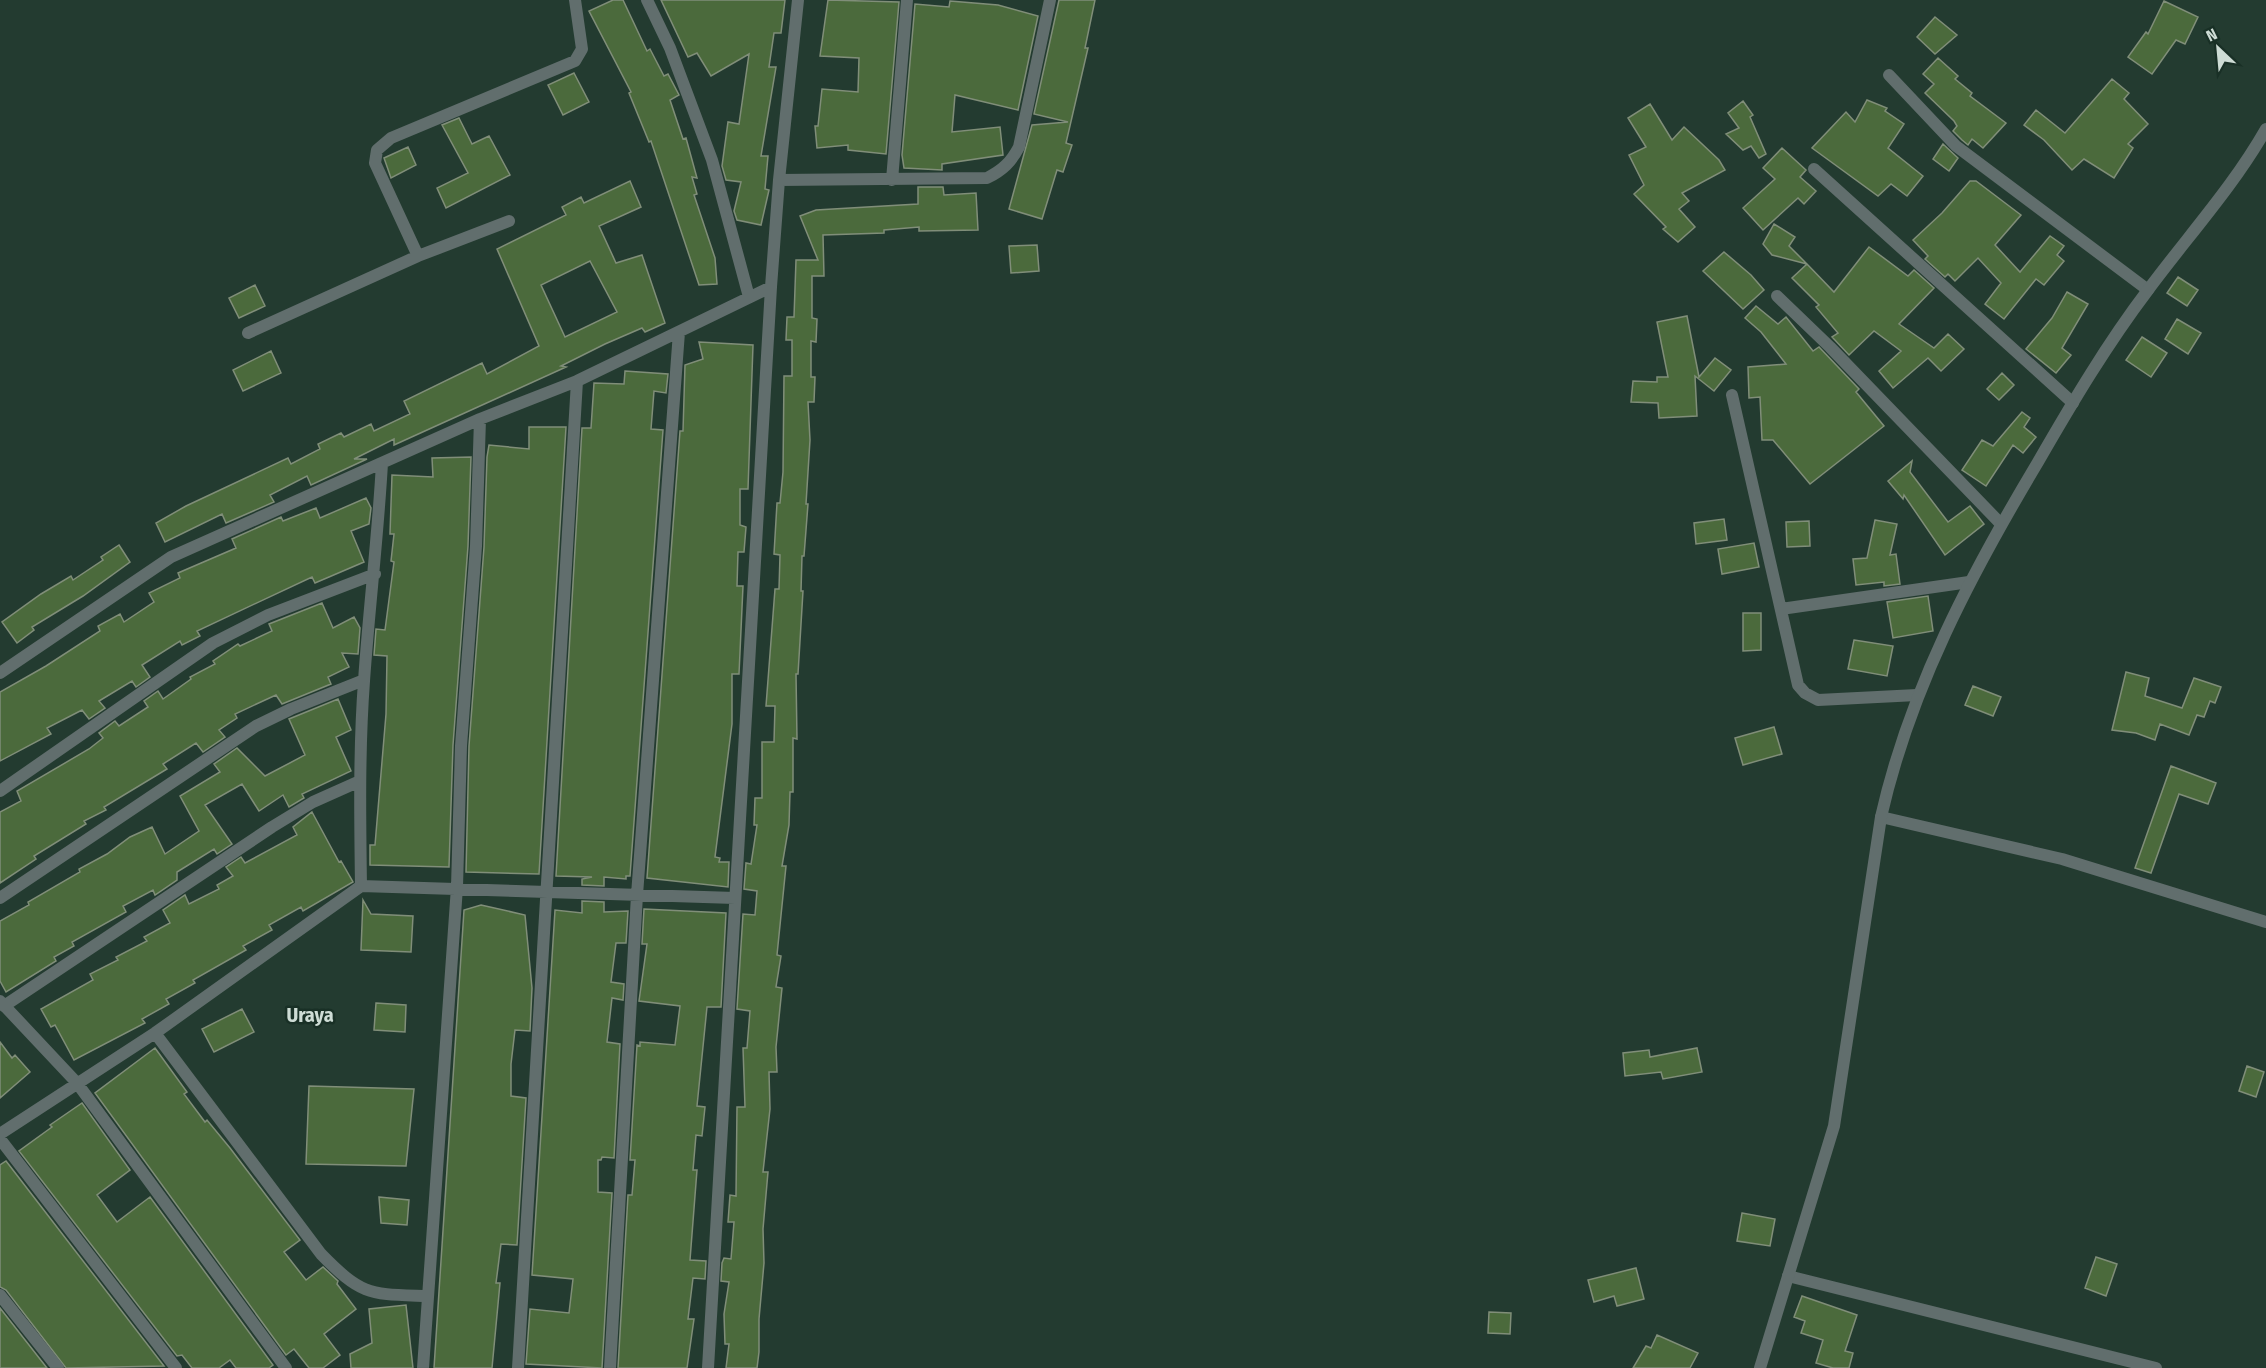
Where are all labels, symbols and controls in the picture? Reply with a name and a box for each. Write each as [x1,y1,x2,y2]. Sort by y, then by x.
north arrow [2188,18,2248,78]
text: N [2203,24,2220,46]
district label: Uraya [286,1003,334,1027]

